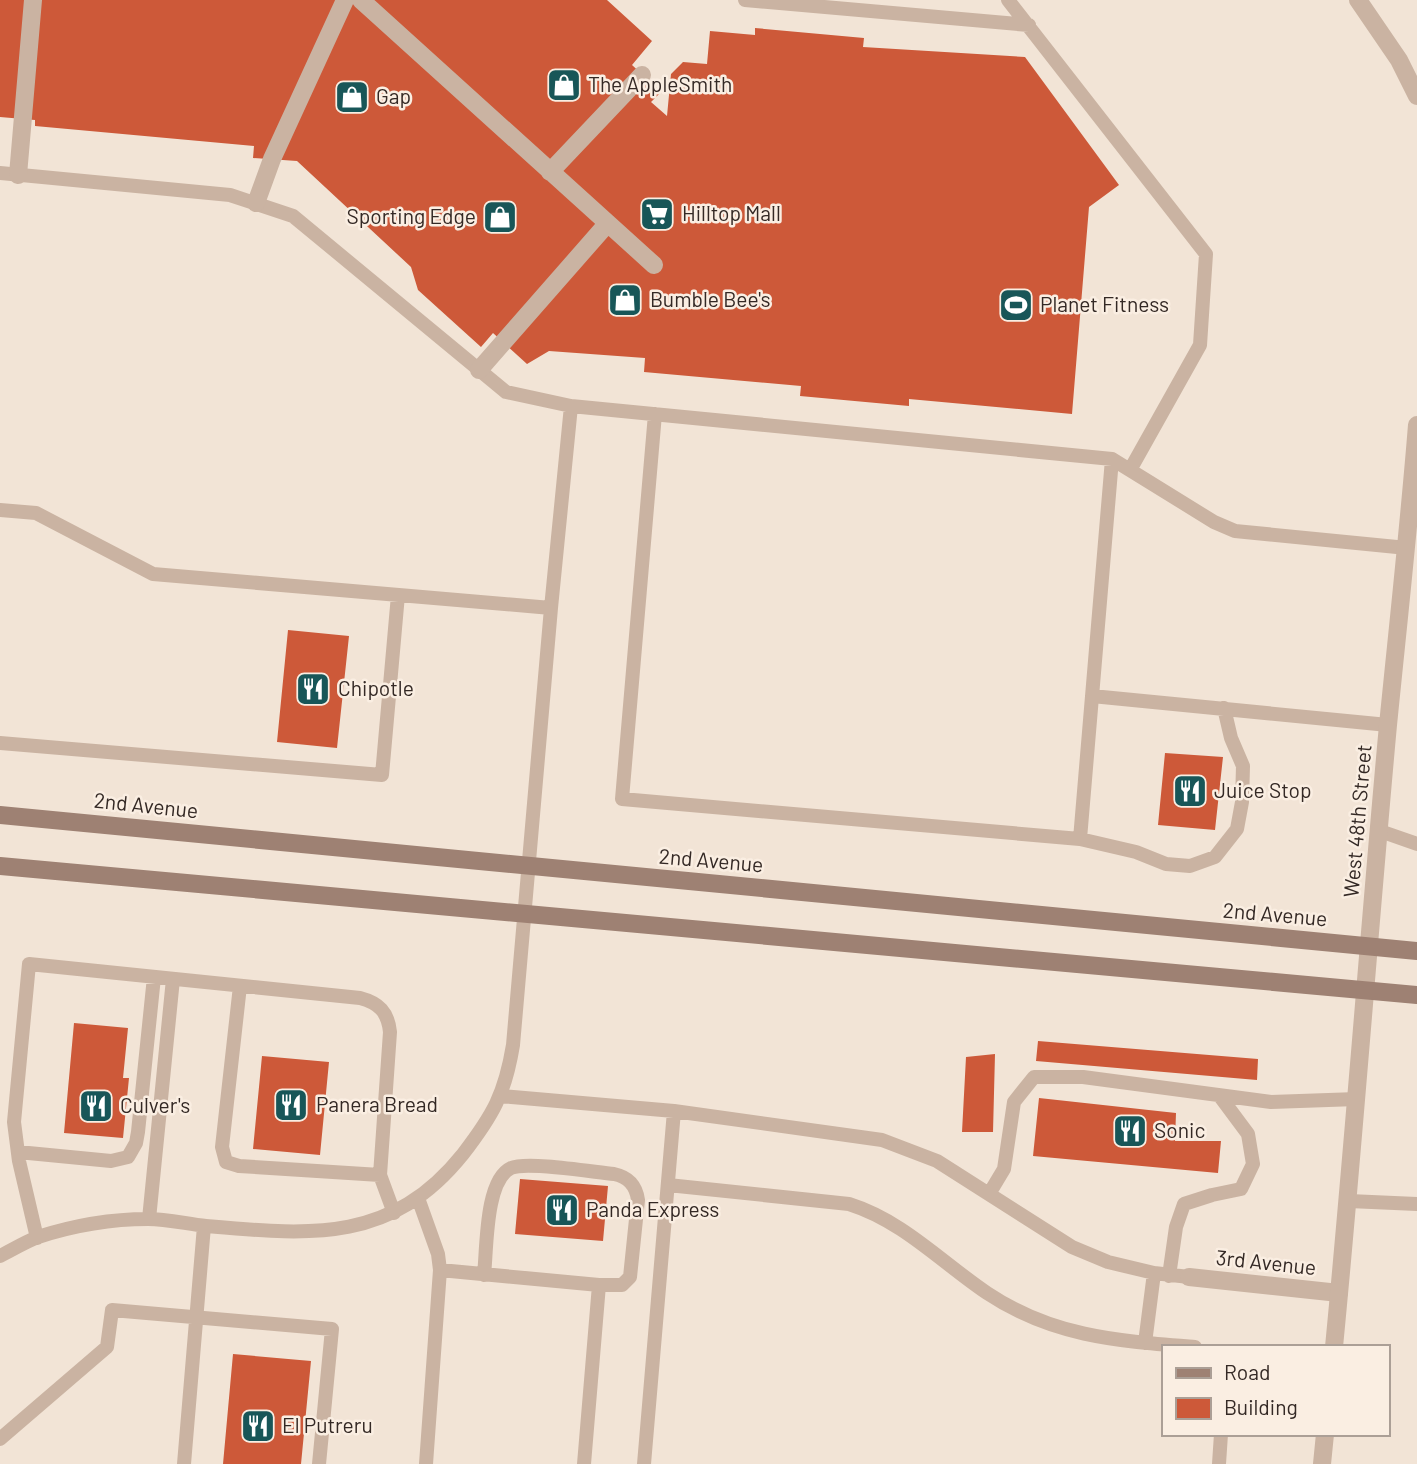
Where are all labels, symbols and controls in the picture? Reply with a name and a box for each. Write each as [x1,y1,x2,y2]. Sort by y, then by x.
shop icon: The AppleSmith [545,66,583,104]
place label: The AppleSmith [588,71,732,96]
shop icon: Gap [333,78,371,116]
place label: Gap [376,83,411,108]
supermarket icon: Hilltop Mall [638,195,676,233]
shop icon: Sporting Edge [481,198,519,236]
place label: Hilltop Mall [682,200,781,225]
place label: Sporting Edge [347,203,476,228]
shop icon: Bumble Bee's [606,281,644,319]
place label: Bumble Bee's [650,286,771,311]
sports icon: Planet Fitness [997,286,1035,324]
place label: Planet Fitness [1040,291,1169,316]
restaurant icon: Chipotle [294,670,332,708]
place label: Chipotle [338,675,414,700]
street label: West 48th Street [1337,743,1376,898]
restaurant icon: Juice Stop [1171,772,1209,810]
place label: Juice Stop [1214,777,1312,802]
street label: 2nd Avenue [93,787,200,822]
street label: 2nd Avenue [658,842,764,877]
street label: 2nd Avenue [1222,896,1328,931]
restaurant icon: Panera Bread [272,1086,310,1124]
restaurant icon: Culver's [77,1087,115,1125]
place label: Panera Bread [316,1091,438,1116]
place label: Culver's [120,1092,190,1117]
restaurant icon: Sonic [1111,1112,1149,1150]
place label: Sonic [1154,1117,1205,1142]
restaurant icon: Panda Express [543,1191,581,1229]
place label: Panda Express [586,1196,719,1221]
street label: 3rd Avenue [1215,1244,1318,1279]
legend [1162,1345,1389,1436]
text: Road [1224,1359,1270,1384]
text: Building [1224,1394,1298,1419]
restaurant icon: El Putreru [239,1407,277,1445]
place label: El Putreru [282,1412,373,1437]

